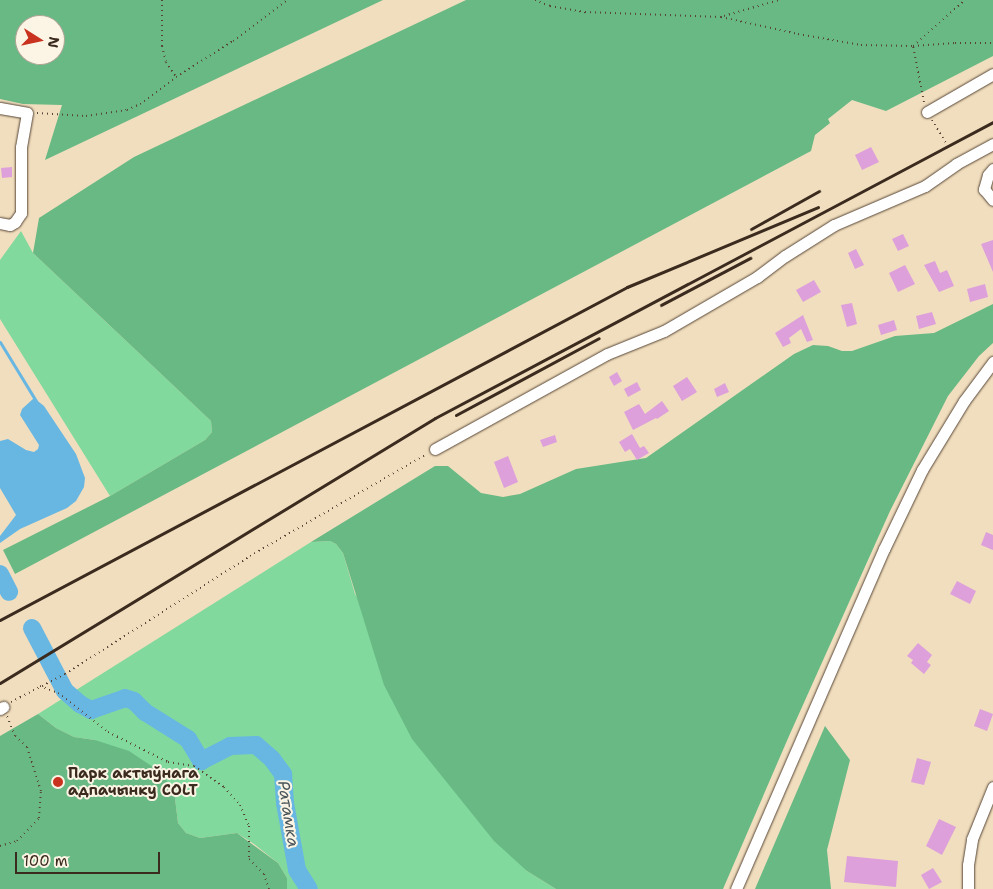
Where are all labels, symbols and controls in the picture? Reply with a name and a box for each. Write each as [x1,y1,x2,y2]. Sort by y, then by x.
north arrow [15,15,65,65]
text: N [44,35,64,49]
place label: Парк актыўнага адпачынку COLT [68,764,199,799]
marker: Парк актыўнага адпачынку COLT [52,776,64,788]
water label: Ратамка [273,779,303,849]
scale bar [18,842,162,874]
text: 100 m [23,851,68,871]

